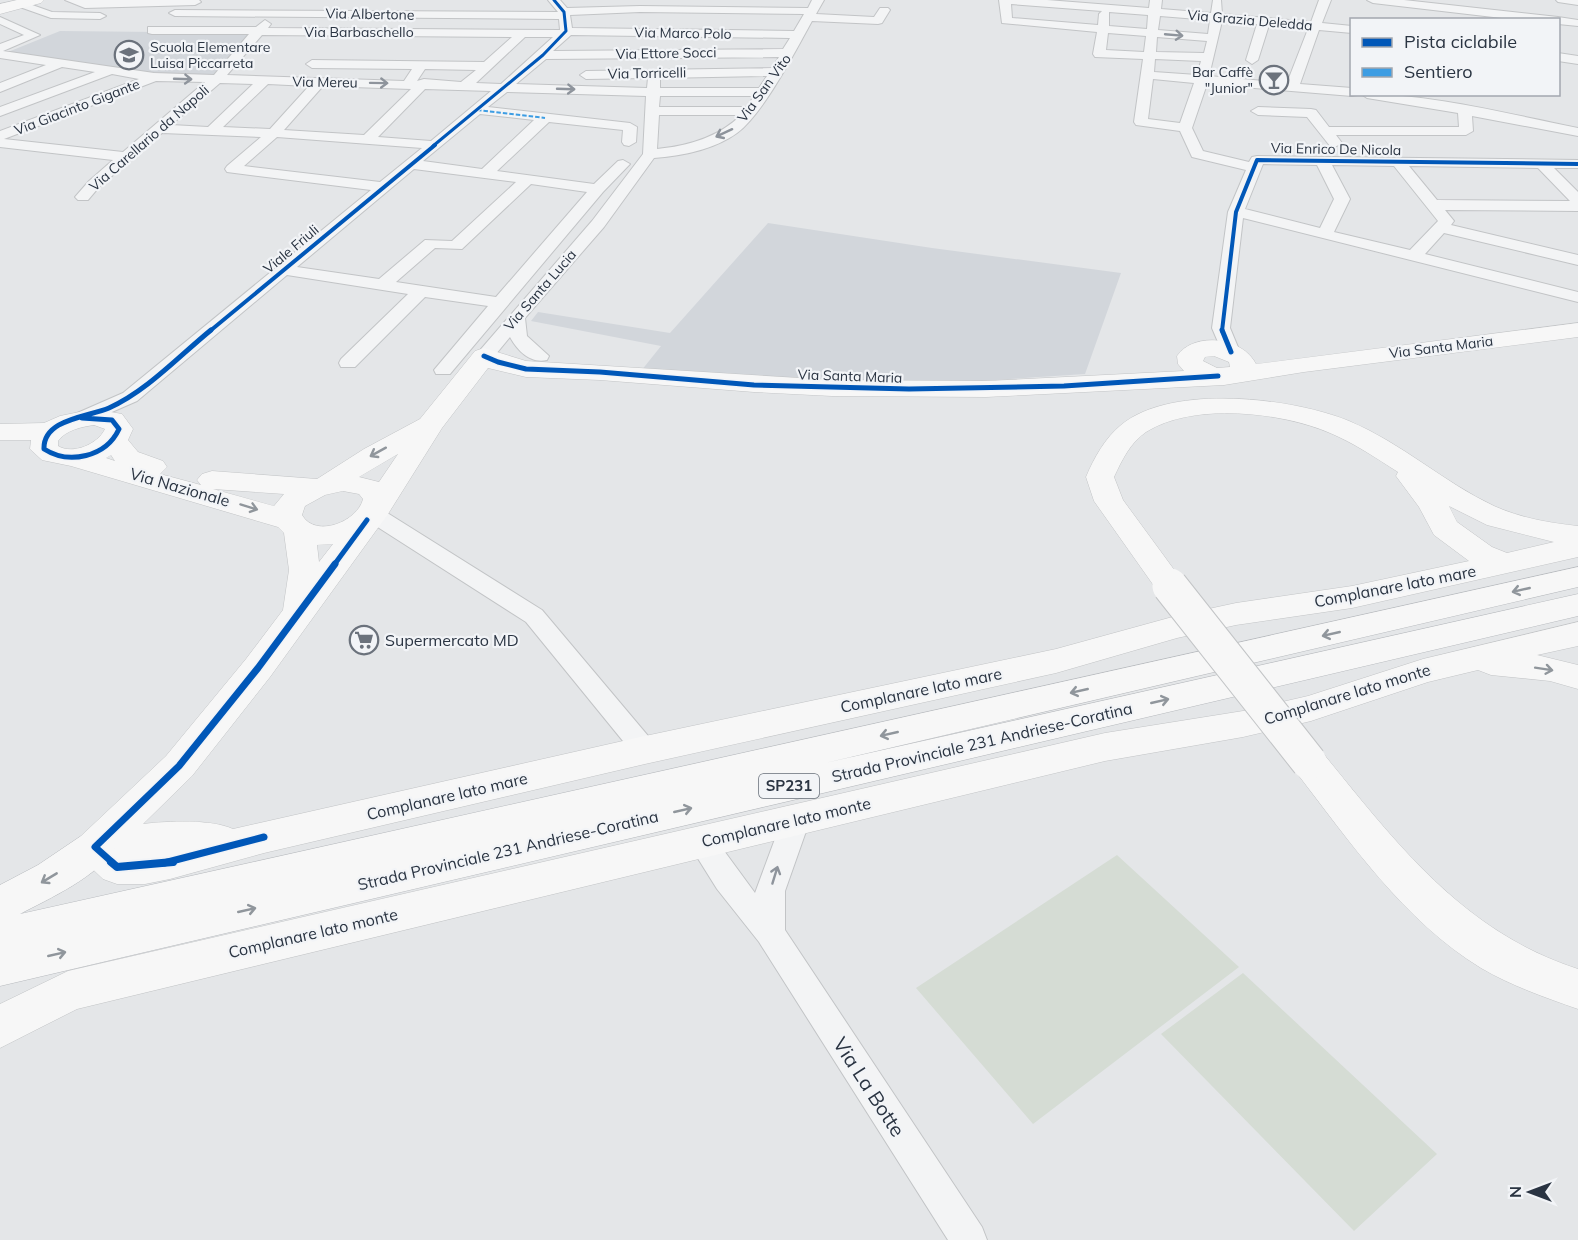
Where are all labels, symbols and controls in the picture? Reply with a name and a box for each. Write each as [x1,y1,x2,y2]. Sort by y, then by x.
street label: Via Albertone [325,4,415,24]
street label: Via Grazia Deledda [1187,6,1313,34]
legend [1350,18,1560,96]
street label: Via Barbaschello [304,23,414,41]
street label: Via Marco Polo [634,23,732,43]
one-way arrow [1163,29,1183,40]
text: Pista ciclabile [1404,30,1517,53]
place label: Scuola Elementare Luisa Piccarreta [150,38,270,72]
school or university icon: Scuola Elementare Luisa Piccarreta [113,39,145,71]
street label: Via Ettore Socci [615,43,717,63]
street label: Via San Vito [733,50,795,126]
text: Sentiero [1404,60,1473,83]
street label: Via Torricelli [608,63,686,83]
place label: Bar Caffè "Junior" [1192,63,1253,97]
bar icon: Bar Caffè "Junior" [1258,64,1290,96]
street label: Via Mereu [292,72,358,92]
one-way arrow [172,73,192,84]
street label: Via Giacinto Gigante [12,75,142,139]
one-way arrow [369,77,389,89]
street label: Via Carellario da Napoli [85,81,213,195]
one-way arrow [555,83,575,94]
one-way arrow [715,128,733,140]
street label: Via Enrico De Nicola [1271,139,1401,159]
street label: Viale Friuli [260,221,322,277]
street label: Via Santa Lucia [500,246,580,334]
street label: Via Santa Maria [1388,332,1494,362]
street label: Via Santa Maria [797,365,903,387]
one-way arrow [370,447,388,458]
street label: Via Nazionale [128,463,232,511]
one-way arrow [239,502,258,513]
street label: Complanare lato mare [1312,560,1478,612]
one-way arrow [1512,585,1531,597]
supermarket icon: Supermercato MD [348,624,380,656]
one-way arrow [1322,628,1341,640]
place label: Supermercato MD [385,630,519,650]
street label: Complanare lato monte [1261,659,1433,729]
street label: Complanare lato mare [838,663,1004,717]
one-way arrow [1534,664,1554,675]
one-way arrow [1070,686,1090,697]
one-way arrow [1150,695,1169,707]
street label: Strada Provinciale 231 Andriese-Coratina [830,698,1134,786]
one-way arrow [880,729,899,741]
street label: Complanare lato mare [365,768,529,824]
road number: SP231 [759,774,819,798]
street label: Complanare lato monte [699,793,873,851]
one-way arrow [673,804,692,816]
street label: Strada Provinciale 231 Andriese-Coratina [356,806,660,894]
one-way arrow [770,866,781,885]
one-way arrow [41,873,58,885]
street label: Complanare lato monte [226,904,400,962]
one-way arrow [237,904,256,915]
one-way arrow [47,947,66,959]
street label: Via La Botte [828,1032,911,1141]
north arrow [1500,1162,1560,1222]
text: N [1505,1186,1525,1198]

